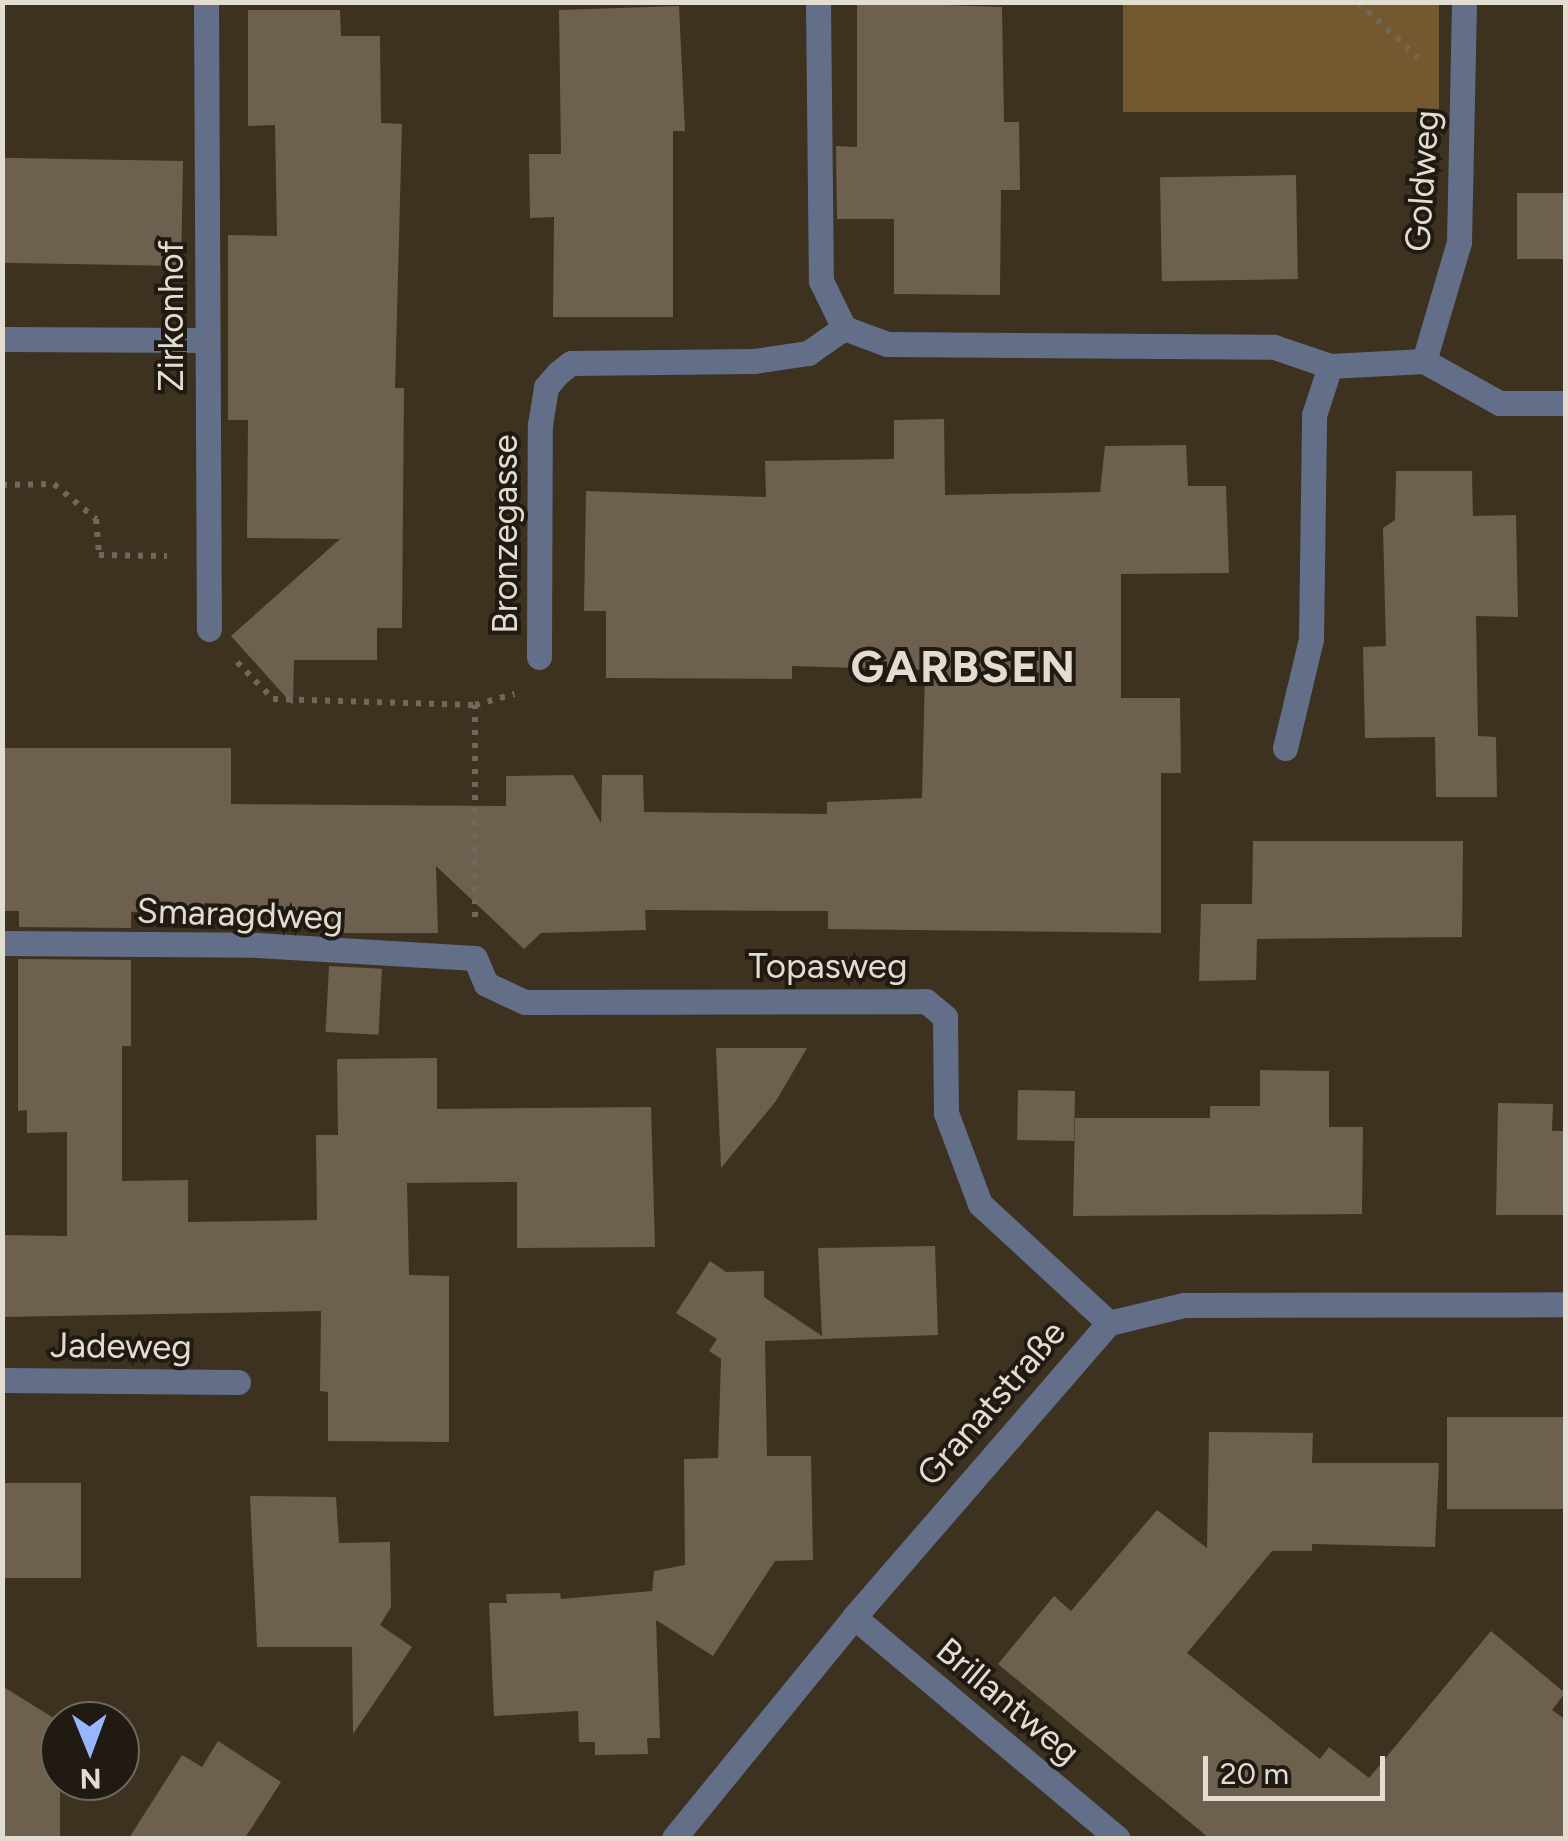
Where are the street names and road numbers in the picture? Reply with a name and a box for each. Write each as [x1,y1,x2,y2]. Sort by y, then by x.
street label: Goldweg [1396,109,1448,253]
street label: Zirkonhof [150,240,192,392]
street label: Bronzegasse [484,434,526,634]
street label: Smaragdweg [136,889,344,939]
street label: Topasweg [749,945,907,987]
street label: Granatstraße [908,1312,1074,1494]
street label: Jadeweg [50,1324,192,1368]
street label: Brillantweg [928,1629,1088,1773]

